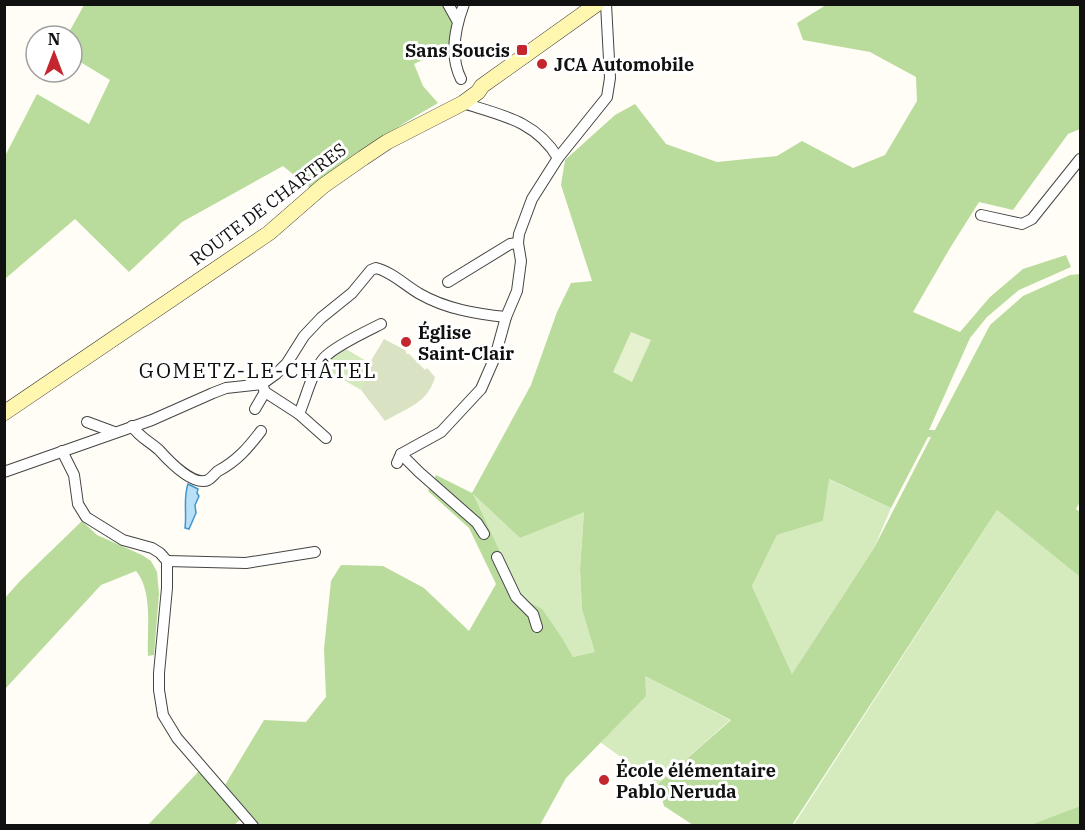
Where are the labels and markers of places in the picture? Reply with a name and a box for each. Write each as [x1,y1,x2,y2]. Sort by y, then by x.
place label: Sans Soucis [405,39,510,62]
marker: Sans Soucis [515,43,529,57]
place label: JCA Automobile [554,53,694,76]
marker: JCA Automobile [535,57,549,71]
place label: Église Saint-Clair [418,320,514,365]
marker: Église Saint-Clair [399,335,413,349]
place label: École élémentaire Pablo Neruda [616,758,776,803]
marker: École élémentaire Pablo Neruda [597,773,611,787]

